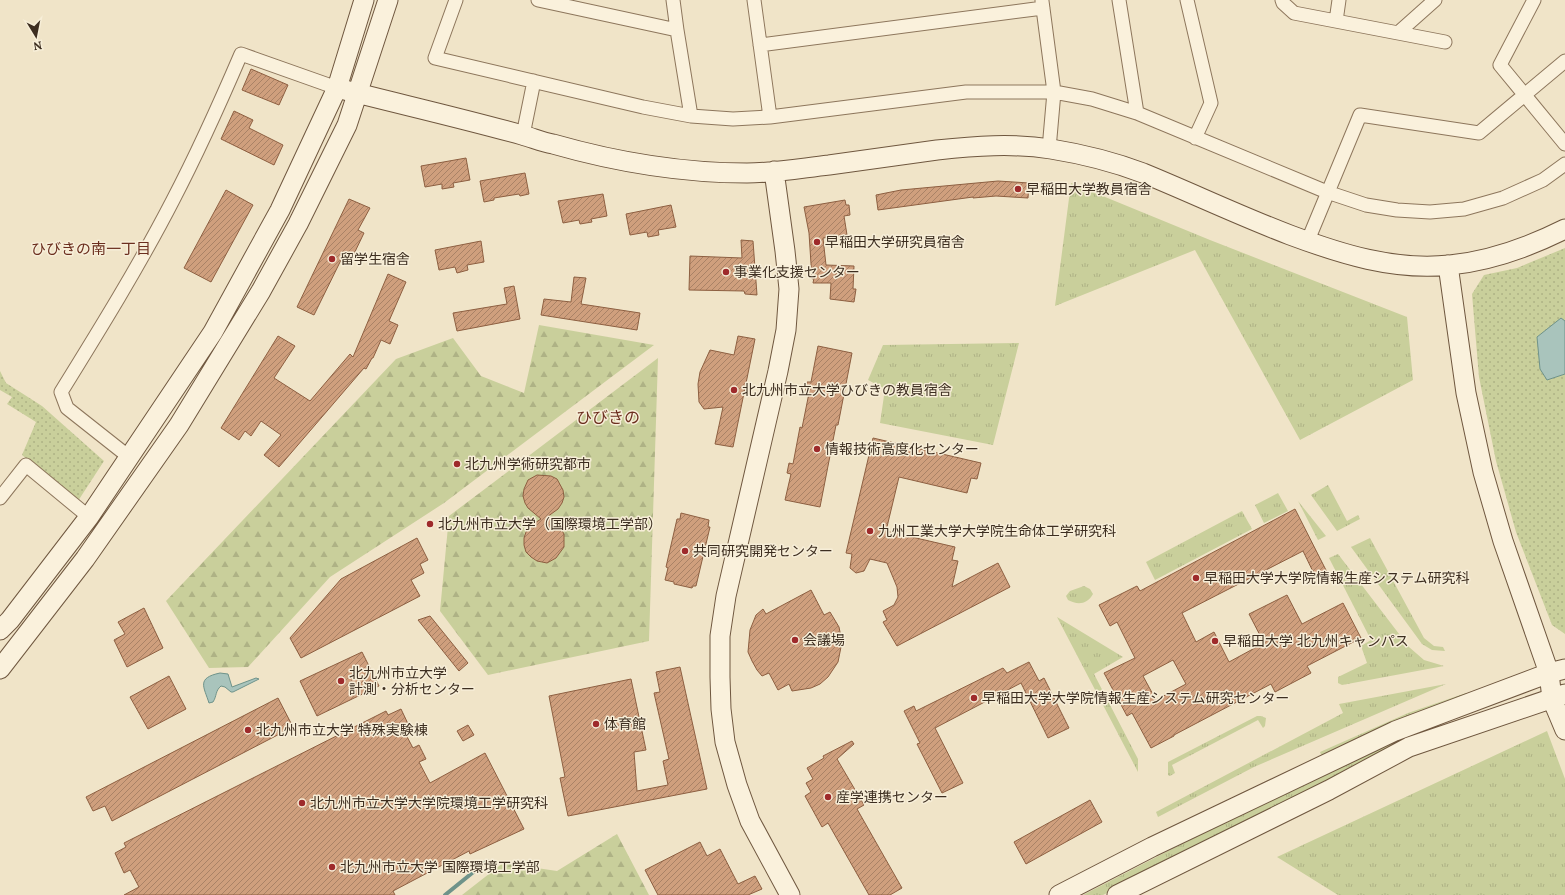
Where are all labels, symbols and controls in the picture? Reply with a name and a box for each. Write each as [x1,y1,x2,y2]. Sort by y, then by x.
north arrow [16,16,56,56]
text: N [32,38,43,54]
place label: 早稲田大学教員宿舎 [1026,180,1152,198]
marker: 早稲田大学教員宿舎 [1013,184,1023,194]
place label: 早稲田大学研究員宿舎 [825,233,965,251]
marker: 早稲田大学研究員宿舎 [812,237,822,247]
district label: ひびきの南一丁目 [31,239,151,258]
place label: 留学生宿舎 [340,250,410,268]
marker: 留学生宿舎 [327,254,337,264]
place label: 事業化支援センター [734,263,860,281]
marker: 事業化支援センター [721,267,731,277]
place label: 北九州市立大学ひびきの教員宿舎 [742,381,952,399]
marker: 北九州市立大学ひびきの教員宿舎 [729,385,739,395]
district label: ひびきの [576,407,640,427]
place label: 情報技術高度化センター [825,440,979,458]
marker: 情報技術高度化センター [812,444,822,454]
place label: 北九州学術研究都市 [465,455,591,473]
marker: 北九州学術研究都市 [452,459,462,469]
place label: 北九州市立大学（国際環境工学部） [438,515,662,533]
marker: 北九州市立大学（国際環境工学部） [425,519,435,529]
place label: 九州工業大学大学院生命体工学研究科 [878,522,1116,540]
marker: 九州工業大学大学院生命体工学研究科 [865,526,875,536]
place label: 共同研究開発センター [693,542,833,560]
marker: 共同研究開発センター [680,546,690,556]
place label: 早稲田大学大学院情報生産システム研究科 [1204,569,1470,587]
marker: 早稲田大学大学院情報生産システム研究科 [1191,573,1201,583]
place label: 会議場 [803,631,845,649]
place label: 早稲田大学 北九州キャンパス [1223,632,1409,650]
marker: 会議場 [790,635,800,645]
marker: 早稲田大学 北九州キャンパス [1210,636,1220,646]
place label: 北九州市立大学 計測・分析センター [349,664,475,698]
marker: 北九州市立大学 計測・分析センター [336,676,346,686]
place label: 早稲田大学大学院情報生産システム研究センター [982,689,1290,707]
marker: 早稲田大学大学院情報生産システム研究センター [969,693,979,703]
place label: 体育館 [604,715,646,733]
marker: 体育館 [591,719,601,729]
place label: 北九州市立大学 特殊実験棟 [256,721,428,739]
marker: 北九州市立大学 特殊実験棟 [243,725,253,735]
place label: 産学連携センター [836,788,948,806]
marker: 産学連携センター [823,792,833,802]
place label: 北九州市立大学大学院環境工学研究科 [310,794,548,812]
marker: 北九州市立大学大学院環境工学研究科 [297,798,307,808]
place label: 北九州市立大学 国際環境工学部 [340,858,540,876]
marker: 北九州市立大学 国際環境工学部 [327,862,337,872]

